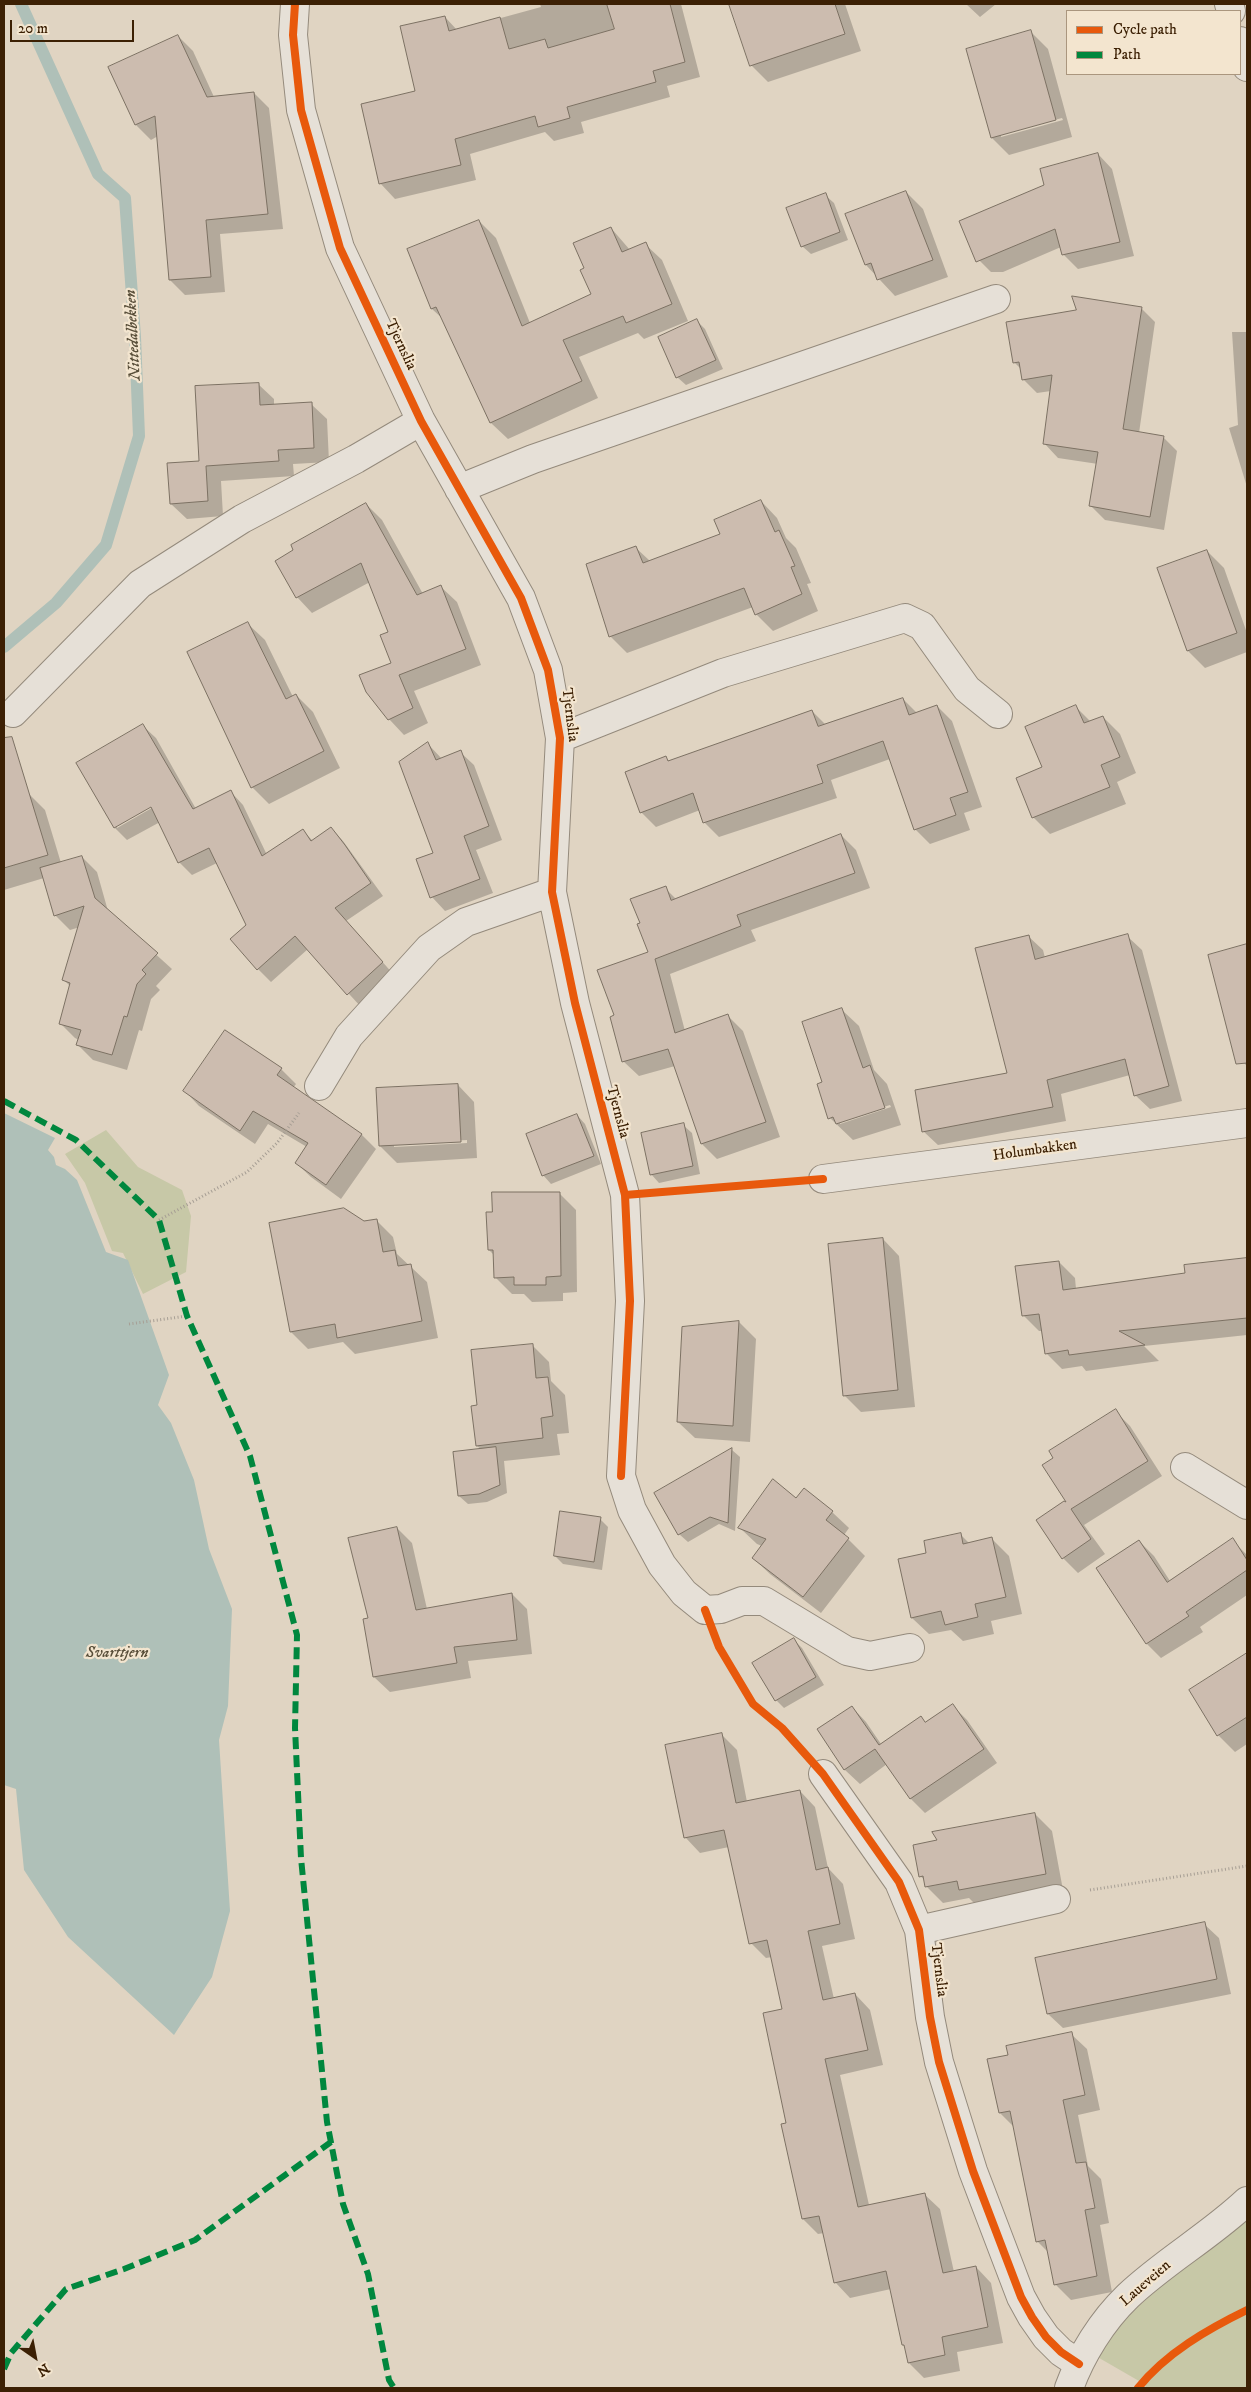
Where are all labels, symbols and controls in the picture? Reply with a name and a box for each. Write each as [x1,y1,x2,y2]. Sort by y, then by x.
scale bar [12,10,136,42]
legend [1066,10,1241,75]
text: 20 m [18,19,48,38]
text: Cycle path [1113,20,1177,39]
text: Path [1113,45,1141,64]
water label: Nittedalbekken [122,289,146,381]
street label: Tjernslia [380,317,420,373]
street label: Tjernslia [557,687,581,743]
street label: Tjernslia [601,1084,633,1140]
street label: Holumbakken [992,1136,1078,1166]
water label: Svarttjern [86,1644,148,1664]
street label: Tjernslia [926,1942,950,1998]
street label: Laueveien [1117,2257,1175,2311]
north arrow [10,2332,60,2382]
text: N [33,2359,53,2380]

